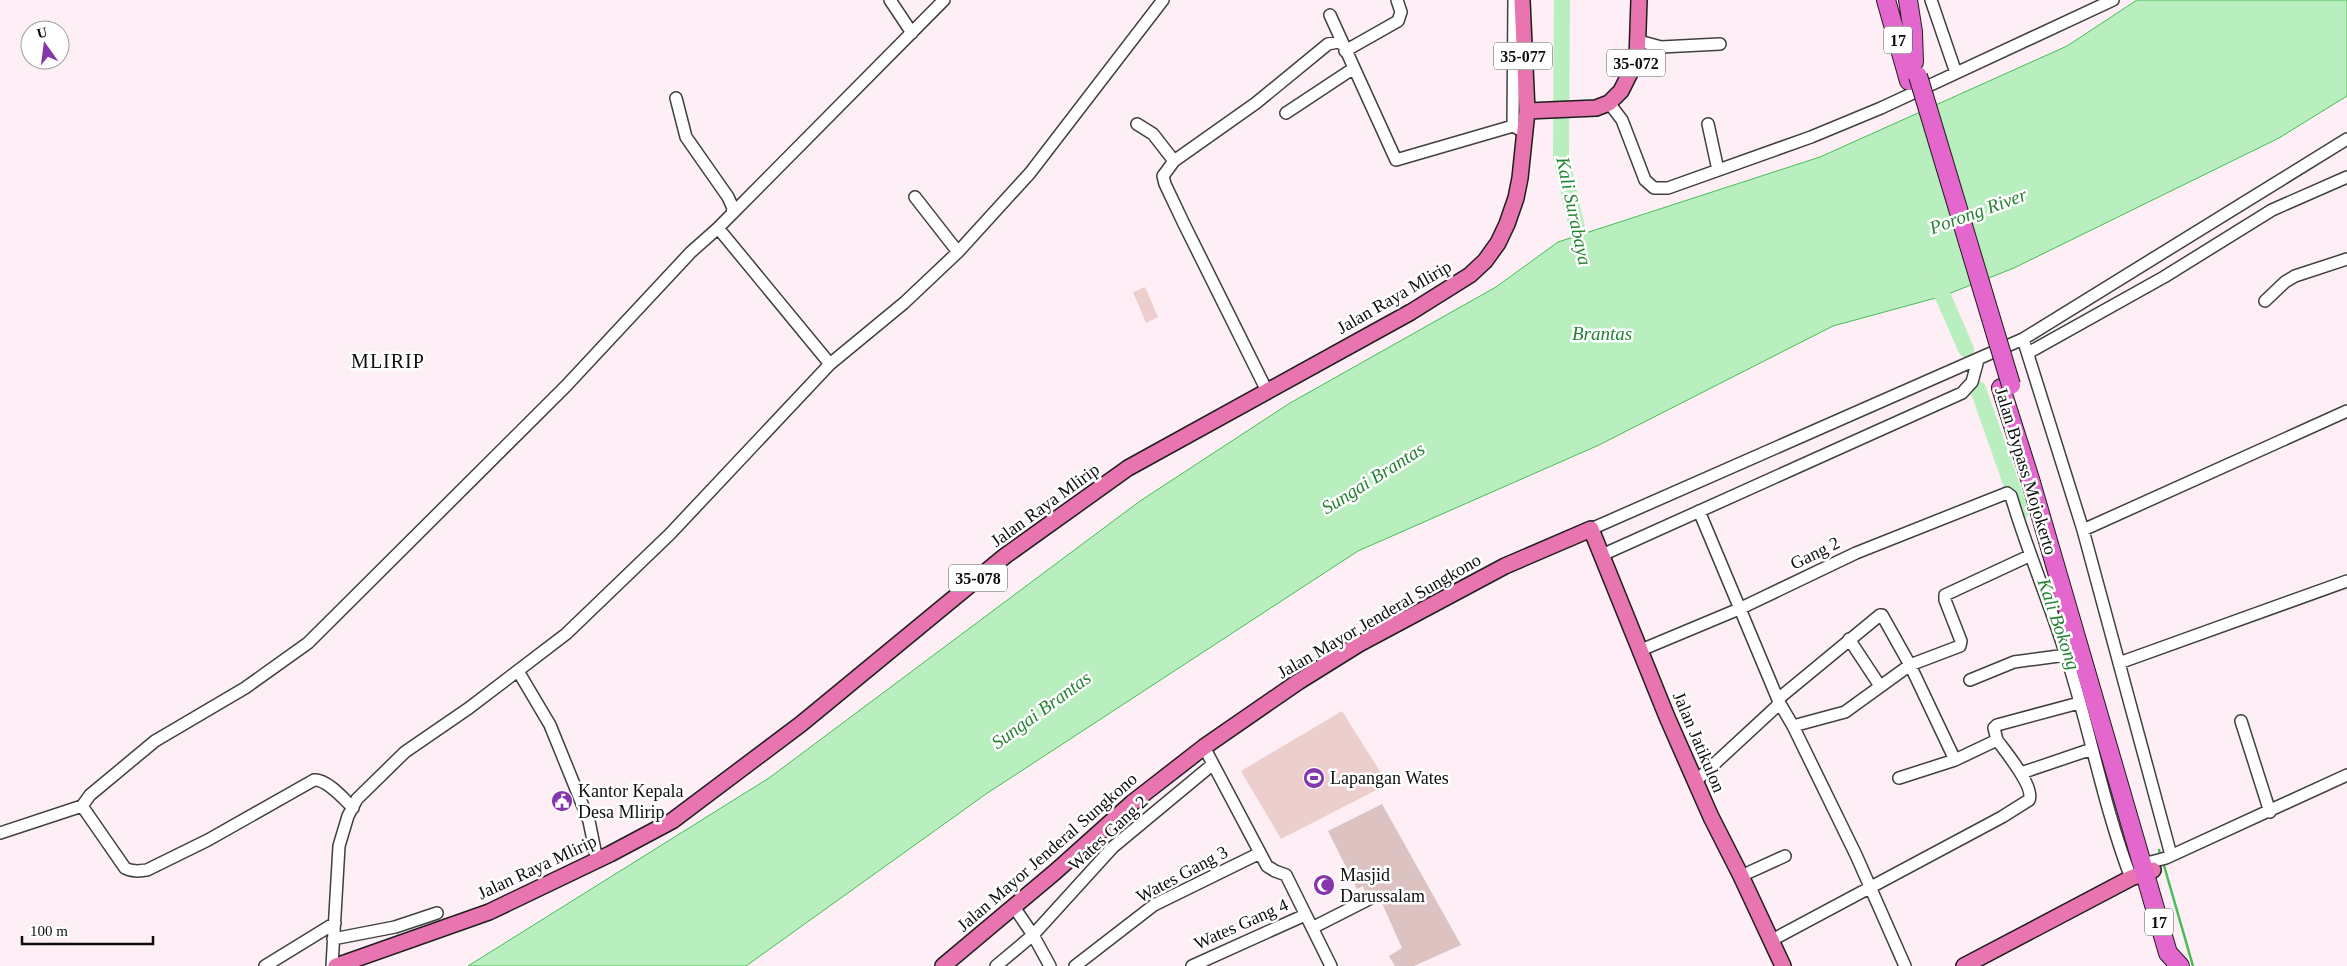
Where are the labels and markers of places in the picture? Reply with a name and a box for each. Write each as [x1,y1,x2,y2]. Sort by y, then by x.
sports icon: Lapangan Wates [1302,766,1326,790]
place label: Lapangan Wates [1330,768,1449,788]
place label: Kantor Kepala Desa Mlirip [578,781,683,822]
public building icon: Kantor Kepala Desa Mlirip [550,789,574,813]
place label: Masjid Darussalam [1340,865,1425,906]
mosque icon: Masjid Darussalam [1312,873,1336,897]

